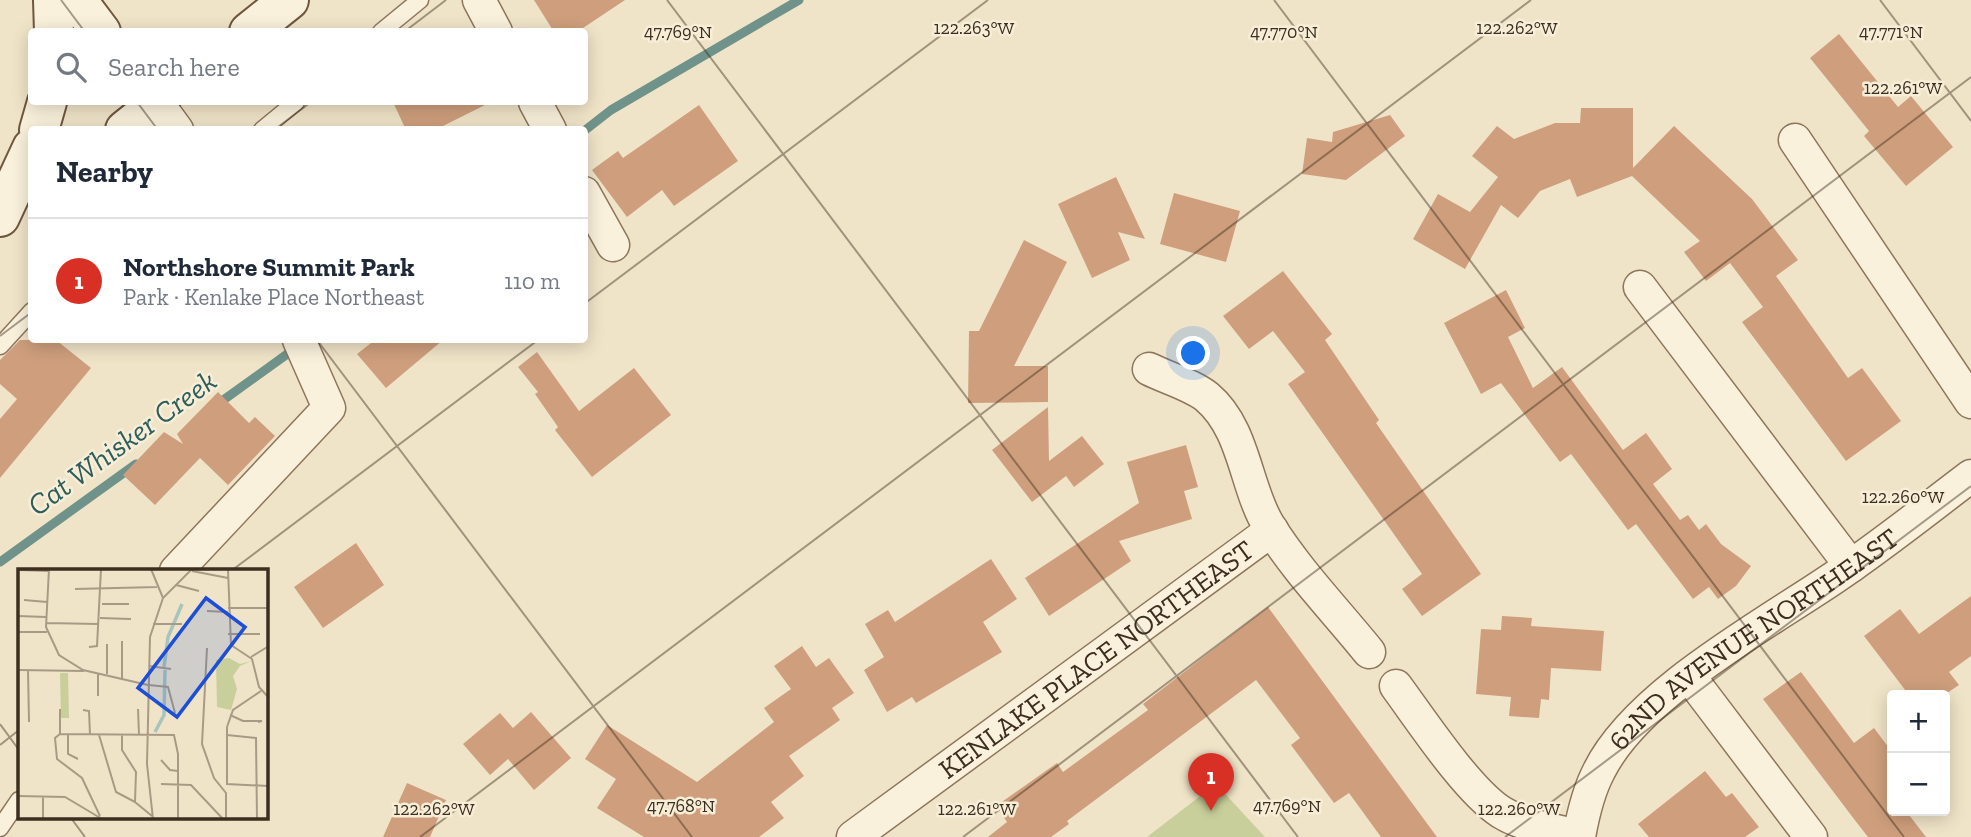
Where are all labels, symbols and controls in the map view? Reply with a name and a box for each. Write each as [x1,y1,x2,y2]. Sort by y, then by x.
text: 122.263°W [934,17,1015,39]
text: 122.262°W [1476,17,1558,39]
text: 47.769°N [644,21,712,43]
text: 47.770°N [1250,21,1318,43]
text: 47.771°N [1859,21,1923,43]
search box [28,28,588,105]
icon: search [52,48,90,86]
text: Search here [108,51,240,83]
text: 122.261°W [1864,77,1942,99]
text: Nearby [56,154,153,190]
text: Northshore Summit Park [123,251,415,283]
text: 1 [74,267,84,295]
text: 110 m [504,267,560,295]
text: Park · Kenlake Place Northeast [123,283,424,311]
your location [1176,336,1210,370]
water label: Cat Whisker Creek [21,363,223,523]
text: 122.260°W [1862,486,1944,508]
street label: 62ND AVENUE NORTHEAST [1601,521,1905,756]
street label: KENLAKE PLACE NORTHEAST [932,533,1260,785]
inset map [18,569,268,820]
map controls [1887,690,1950,816]
button: + [1887,690,1950,753]
pin: 1 [1188,753,1234,811]
button: − [1887,753,1950,816]
text: 47.768°N [647,795,715,817]
text: 47.769°N [1253,795,1321,817]
text: 122.262°W [393,798,475,820]
text: 122.261°W [938,798,1016,820]
text: 122.260°W [1478,798,1560,820]

